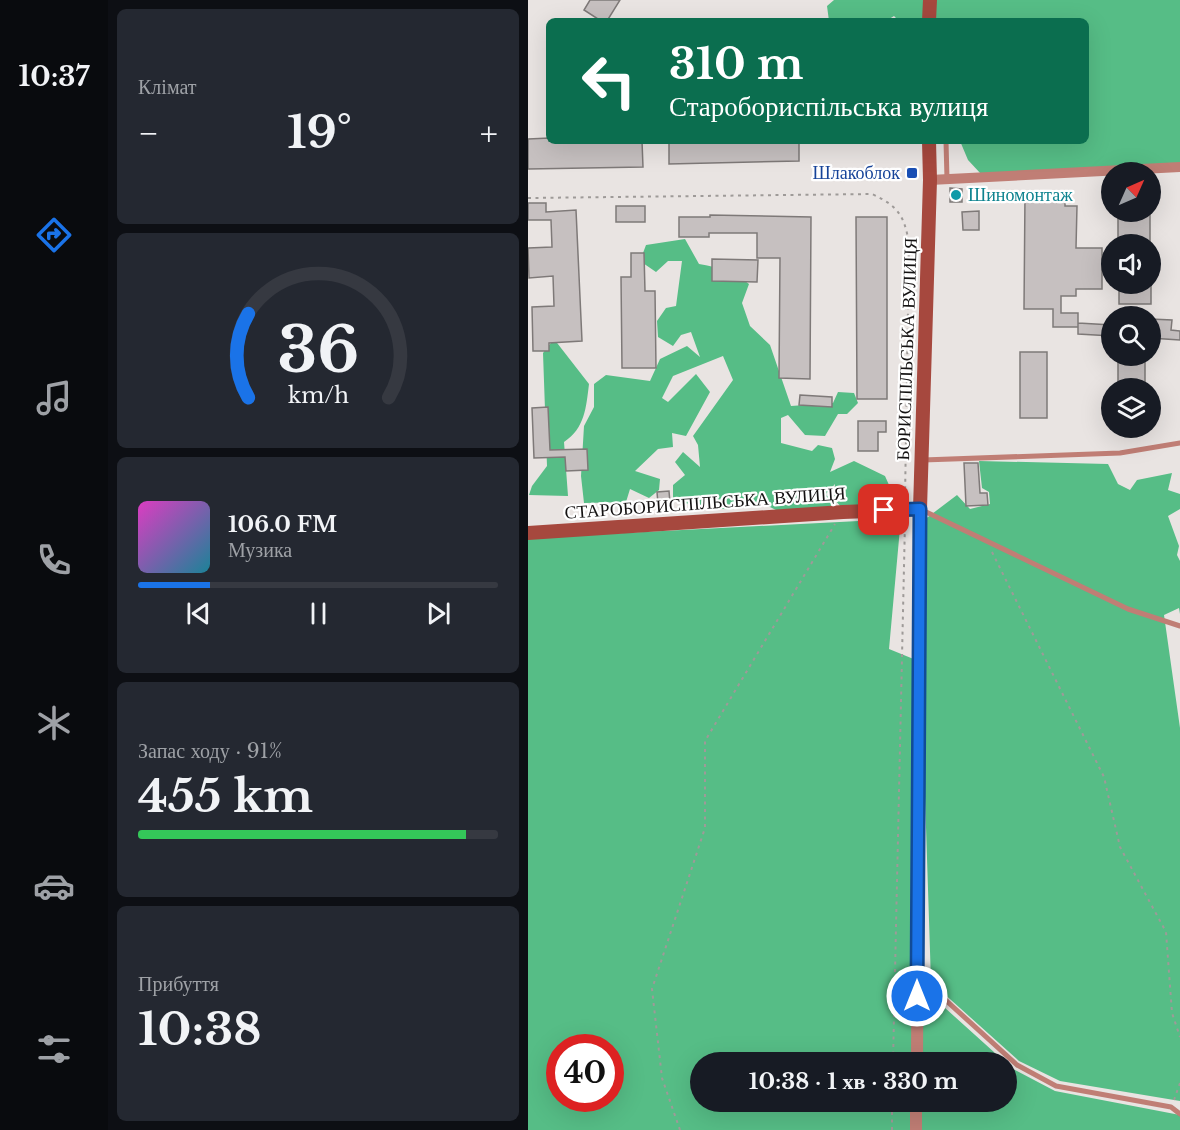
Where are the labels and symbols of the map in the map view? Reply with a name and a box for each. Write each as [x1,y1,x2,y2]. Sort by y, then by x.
place label: Шлакоблок [813,162,900,184]
north arrow [1101,162,1161,222]
marker: Шлакоблок [905,166,919,180]
place label: Шиномонтаж [968,184,1073,206]
marker: Шиномонтаж [949,188,963,202]
street label: БОРИСПІЛЬСЬКА ВУЛИЦЯ [892,237,922,461]
street label: СТАРОБОРИСПІЛЬСЬКА ВУЛИЦЯ [564,482,846,524]
pin [858,484,909,535]
position arrow [885,964,949,1028]
speed limit sign: 40 [546,1034,624,1112]

